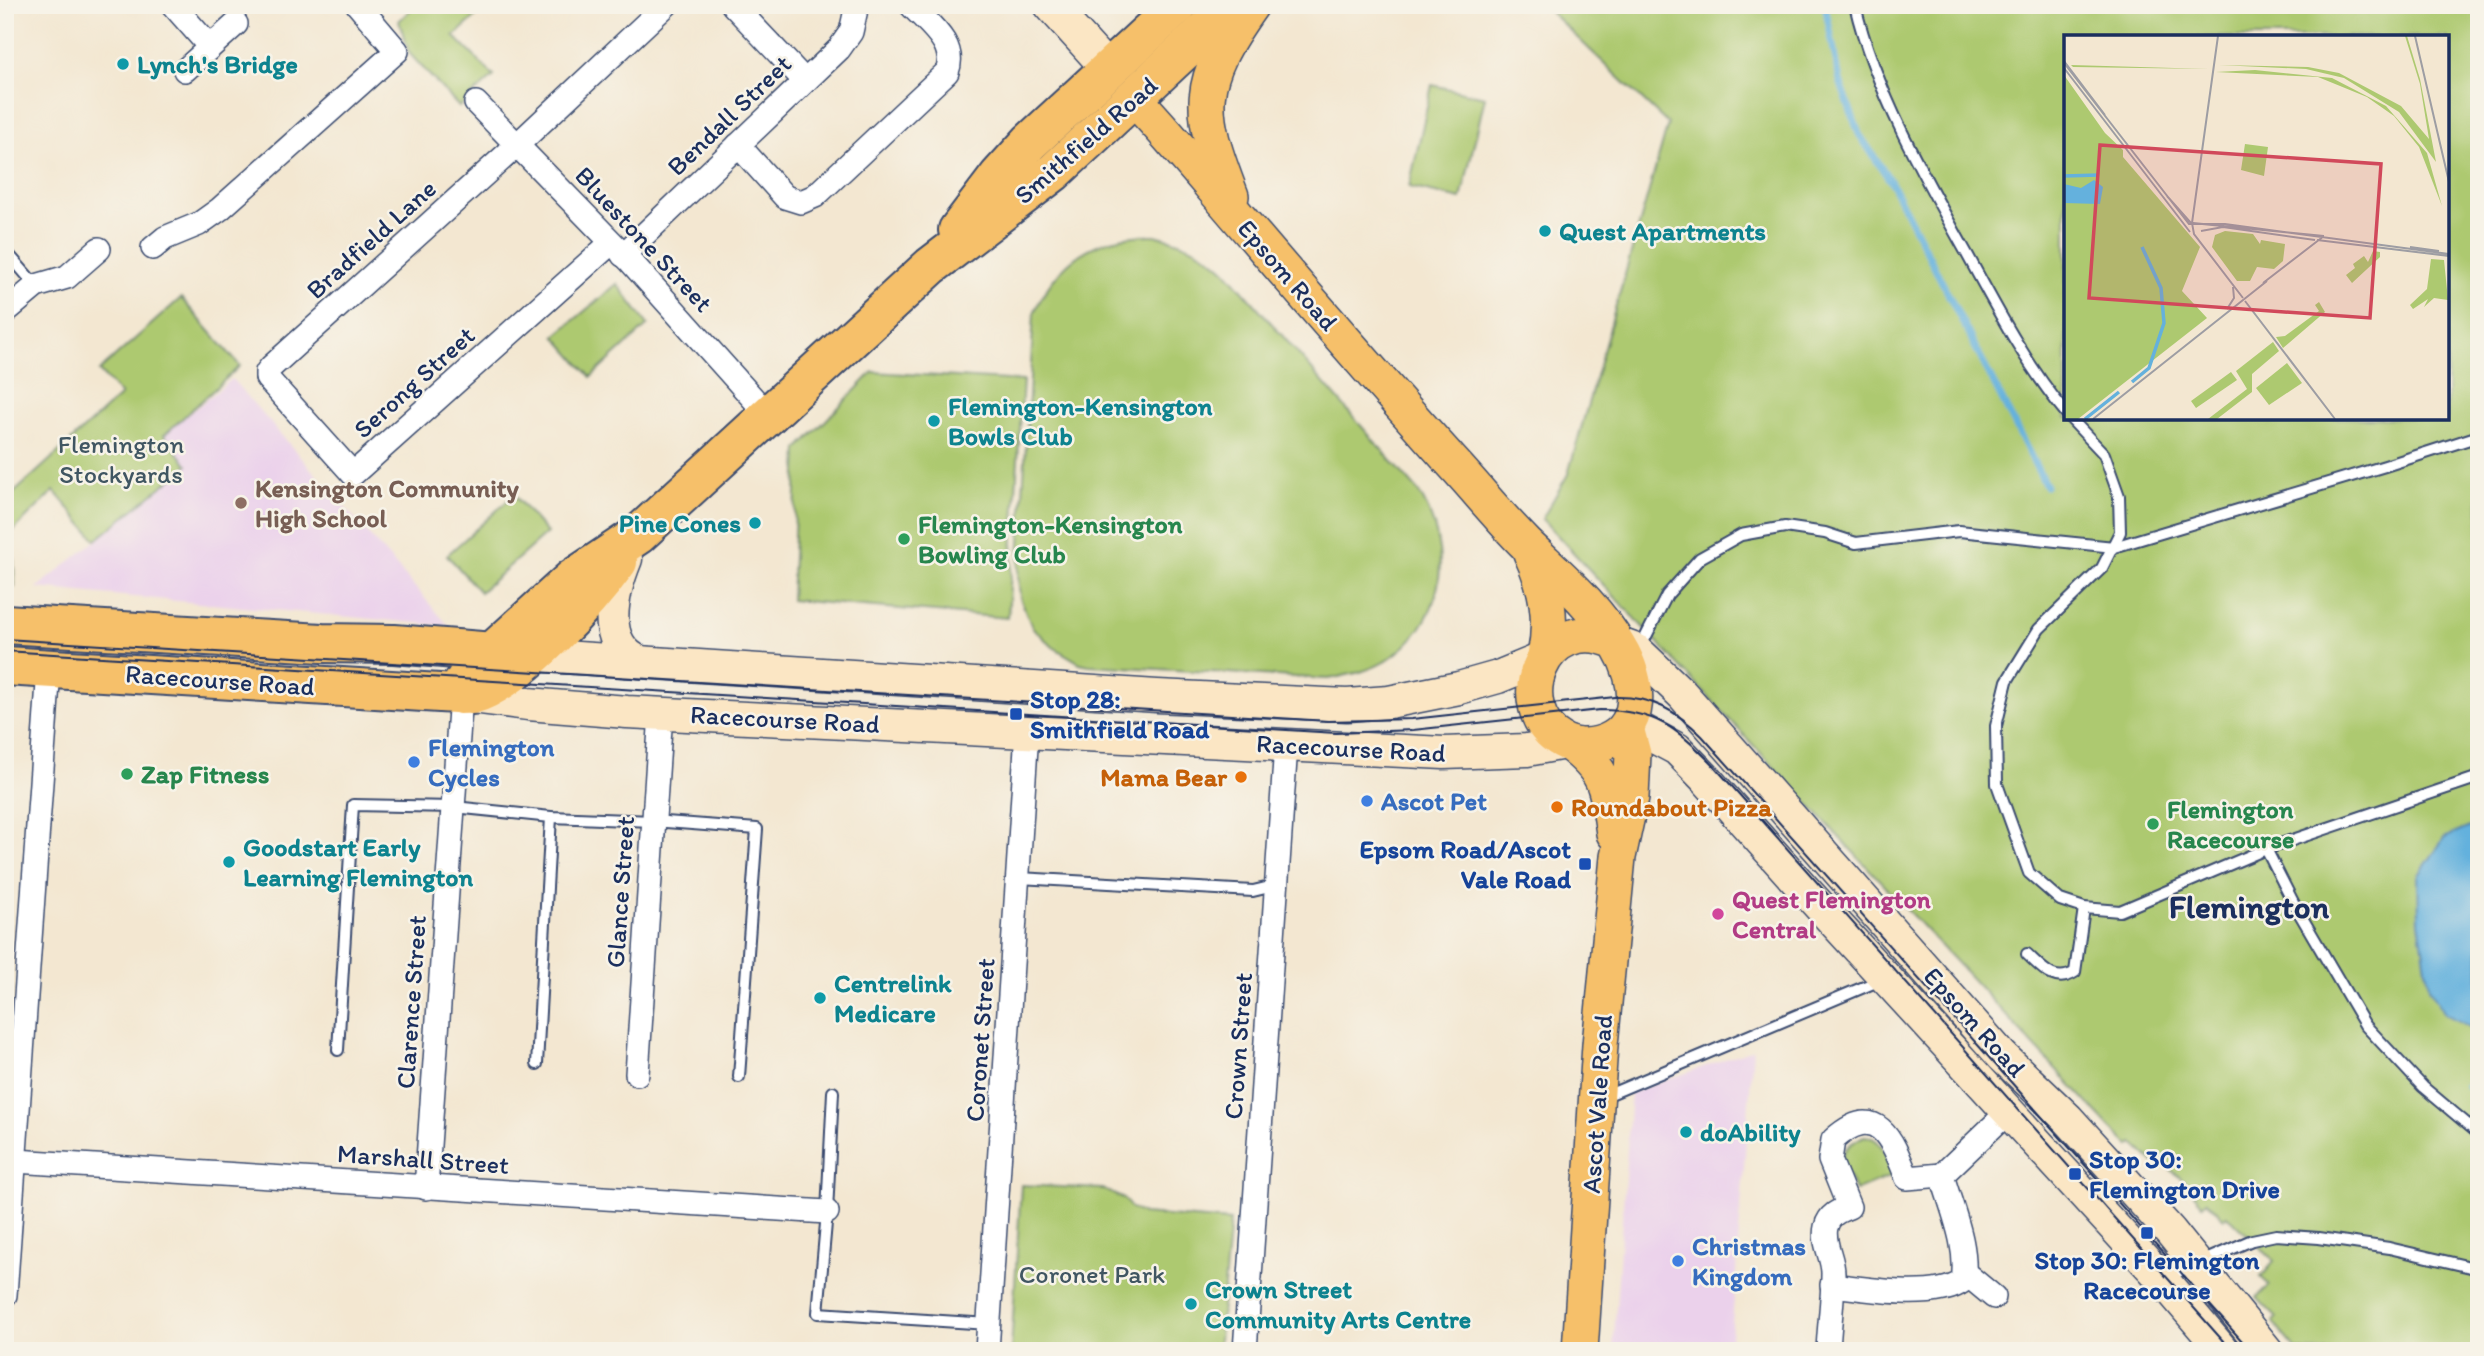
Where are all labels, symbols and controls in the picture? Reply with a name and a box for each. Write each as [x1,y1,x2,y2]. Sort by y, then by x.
inset map [2064,35,2449,420]
place label: Lynch's Bridge [137,48,298,80]
street label: Bendall Street [660,48,798,182]
marker: Lynch's Bridge [115,56,131,72]
street label: Smithfield Road [1008,69,1164,211]
street label: Bluestone Street [568,159,720,319]
street label: Bradfield Lane [299,172,443,306]
street label: Epsom Road [1231,213,1346,338]
place label: Quest Apartments [1559,215,1766,247]
marker: Quest Apartments [1537,223,1553,239]
street label: Serong Street [347,319,481,445]
place label: Flemington-Kensington Bowls Club [948,390,1213,452]
marker: Flemington-Kensington Bowls Club [926,413,942,429]
park label: Flemington Stockyards [58,428,184,490]
place label: Kensington Community High School [255,472,520,534]
marker: Kensington Community High School [233,495,249,511]
place label: Pine Cones [619,507,741,539]
place label: Flemington-Kensington Bowling Club [918,508,1183,570]
marker: Pine Cones [747,515,763,531]
marker: Flemington-Kensington Bowling Club [896,531,912,547]
street label: Racecourse Road [124,657,316,703]
place label: Stop 28: Smithfield Road [1030,683,1210,745]
street label: Racecourse Road [689,698,881,740]
marker: Stop 28: Smithfield Road [1008,706,1024,722]
street label: Racecourse Road [1255,727,1447,769]
place label: Flemington Cycles [428,731,555,793]
marker: Flemington Cycles [406,754,422,770]
place label: Zap Fitness [141,758,269,790]
place label: Mama Bear [1100,761,1228,793]
marker: Zap Fitness [119,766,135,782]
marker: Mama Bear [1233,769,1249,785]
place label: Ascot Pet [1380,785,1487,817]
place label: Roundabout Pizza [1571,791,1772,823]
marker: Ascot Pet [1359,793,1375,809]
place label: Flemington Racecourse [2167,793,2294,855]
marker: Roundabout Pizza [1549,799,1565,815]
street label: Glance Street [599,815,641,969]
marker: Flemington Racecourse [2145,816,2161,832]
place label: Goodstart Early Learning Flemington [243,831,474,893]
place label: Epsom Road/Ascot Vale Road [1360,833,1572,895]
marker: Goodstart Early Learning Flemington [221,854,237,870]
marker: Epsom Road/Ascot Vale Road [1577,856,1593,872]
place label: Quest Flemington Central [1732,883,1931,945]
district label: Flemington [2169,887,2330,926]
marker: Quest Flemington Central [1710,906,1726,922]
street label: Clarence Street [389,914,433,1090]
street label: Coronet Street [958,957,1002,1123]
street label: Epsom Road [1917,960,2033,1084]
place label: Centrelink Medicare [834,967,952,1029]
street label: Crown Street [1217,971,1259,1121]
marker: Centrelink Medicare [812,990,828,1006]
street label: Ascot Vale Road [1575,1014,1619,1194]
place label: doAbility [1700,1116,1801,1148]
marker: doAbility [1678,1124,1694,1140]
street label: Marshall Street [336,1137,510,1181]
place label: Stop 30: Flemington Drive [2089,1143,2280,1205]
marker: Stop 30: Flemington Drive [2067,1166,2083,1182]
marker: Stop 30: Flemington Racecourse [2139,1225,2155,1241]
place label: Christmas Kingdom [1692,1230,1806,1292]
place label: Stop 30: Flemington Racecourse [2034,1244,2260,1306]
marker: Christmas Kingdom [1670,1253,1686,1269]
park label: Coronet Park [1019,1258,1165,1290]
place label: Crown Street Community Arts Centre [1205,1273,1471,1335]
marker: Crown Street Community Arts Centre [1183,1296,1199,1312]

